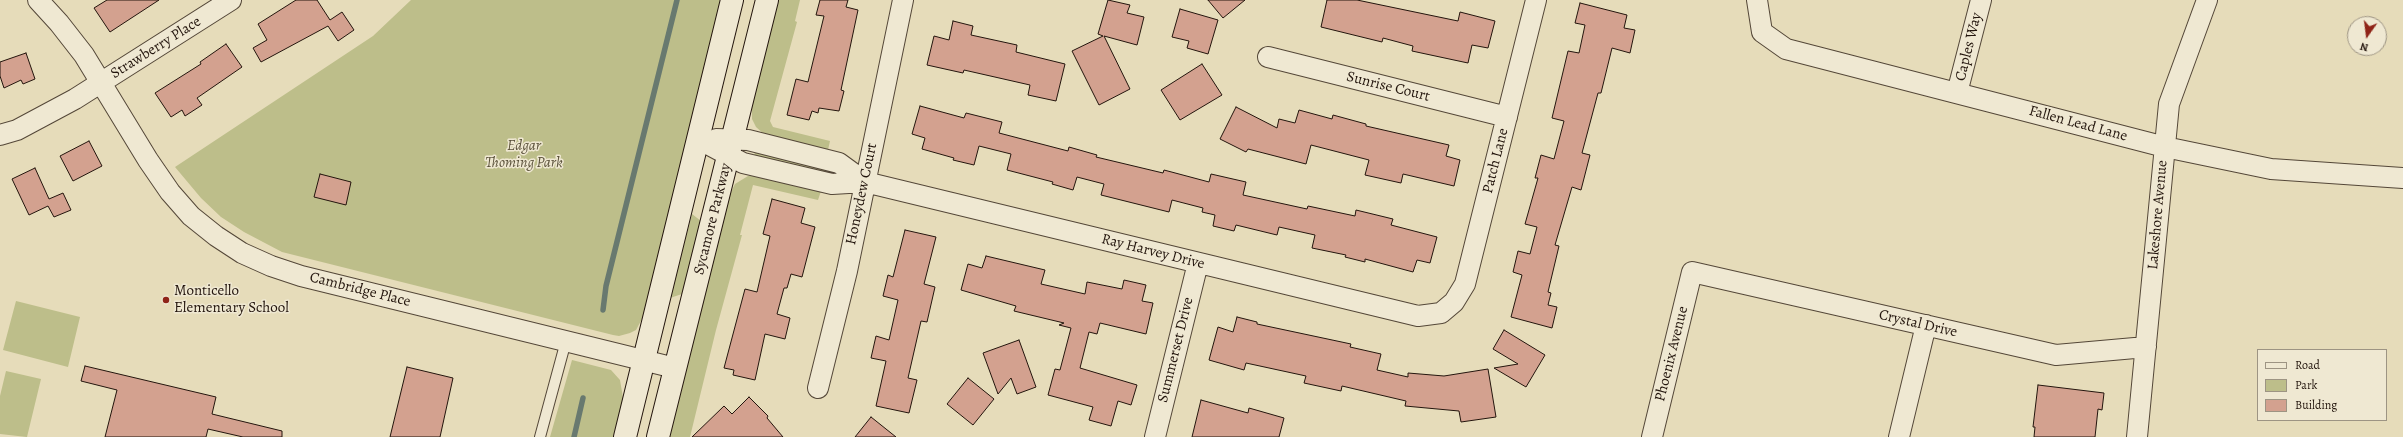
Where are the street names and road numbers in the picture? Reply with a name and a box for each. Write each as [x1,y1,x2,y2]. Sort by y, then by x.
street label: Caples Way [1952,11,1986,83]
street label: Strawberry Place [107,13,205,83]
street label: Sunrise Court [1344,68,1432,106]
street label: Fallen Lead Lane [2027,102,2129,146]
street label: Patch Lane [1479,126,1513,196]
street label: Honeydew Court [842,141,882,247]
street label: Lakeshore Avenue [2144,159,2172,271]
street label: Sycamore Parkway [690,161,736,277]
street label: Ray Harvey Drive [1100,230,1206,274]
street label: Cambridge Place [308,269,412,311]
street label: Summerset Drive [1154,296,1198,404]
street label: Phoenix Avenue [1651,304,1693,404]
street label: Crystal Drive [1877,306,1959,342]

